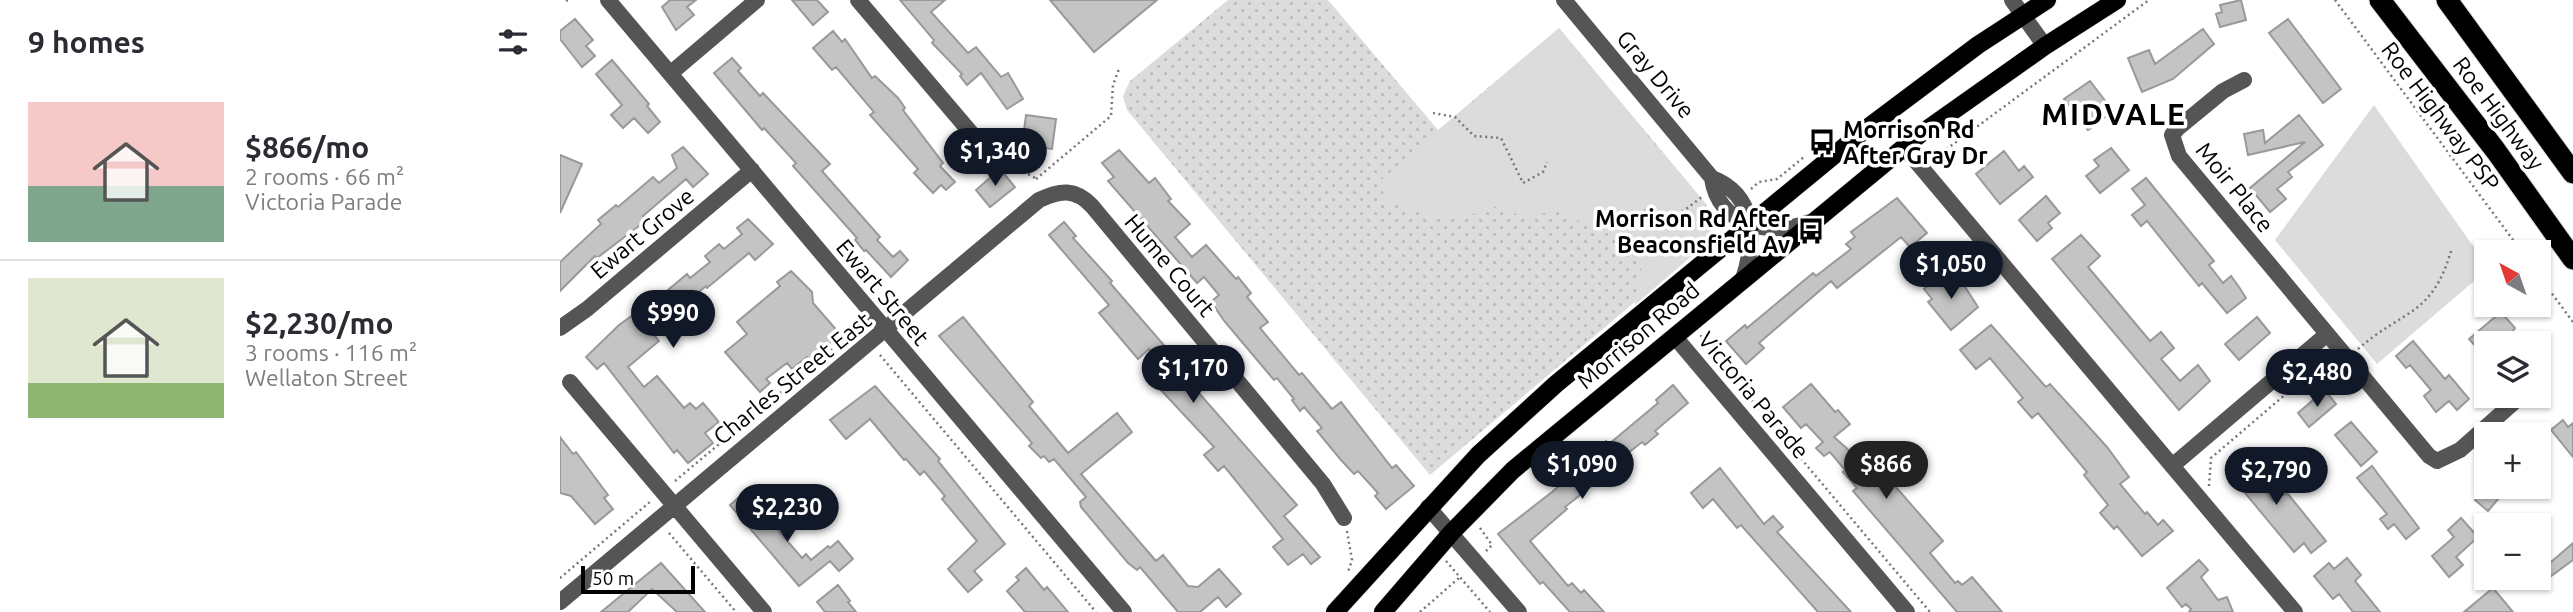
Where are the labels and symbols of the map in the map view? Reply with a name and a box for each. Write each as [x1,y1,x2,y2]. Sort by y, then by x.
street label: Gray Drive [1612,25,1700,123]
street label: Roe Highway PSP [2377,37,2505,195]
street label: Roe Highway [2449,52,2549,174]
district label: MIDVALE [2041,97,2187,131]
place label: Morrison Rd After Gray Dr [1843,117,1988,168]
bus stop icon: Morrison Rd After Gray Dr [1807,127,1837,157]
pin: $1,340 [938,128,1052,188]
street label: Moir Place [2191,137,2279,237]
street label: Ewart Grove [586,183,698,283]
place label: Morrison Rd After Beaconsfield Av [1595,206,1791,257]
street label: Hume Court [1120,209,1220,321]
bus stop icon: Morrison Rd After Beaconsfield Av [1796,216,1826,246]
street label: Ewart Street [832,234,934,350]
north arrow [2474,240,2552,317]
pin: $1,050 [1894,242,2008,301]
street label: Morrison Road [1572,277,1704,393]
pin: $990 [632,290,714,350]
street label: Charles Street East [708,307,876,449]
street label: Victoria Parade [1694,327,1814,463]
pin: $1,170 [1136,346,1250,405]
pin: $2,480 [2260,350,2374,409]
pin: $1,090 [1525,442,1639,501]
pin: $866 [1845,442,1927,501]
pin: $2,790 [2219,448,2333,507]
pin: $2,230 [730,484,844,544]
scale bar [581,563,695,595]

